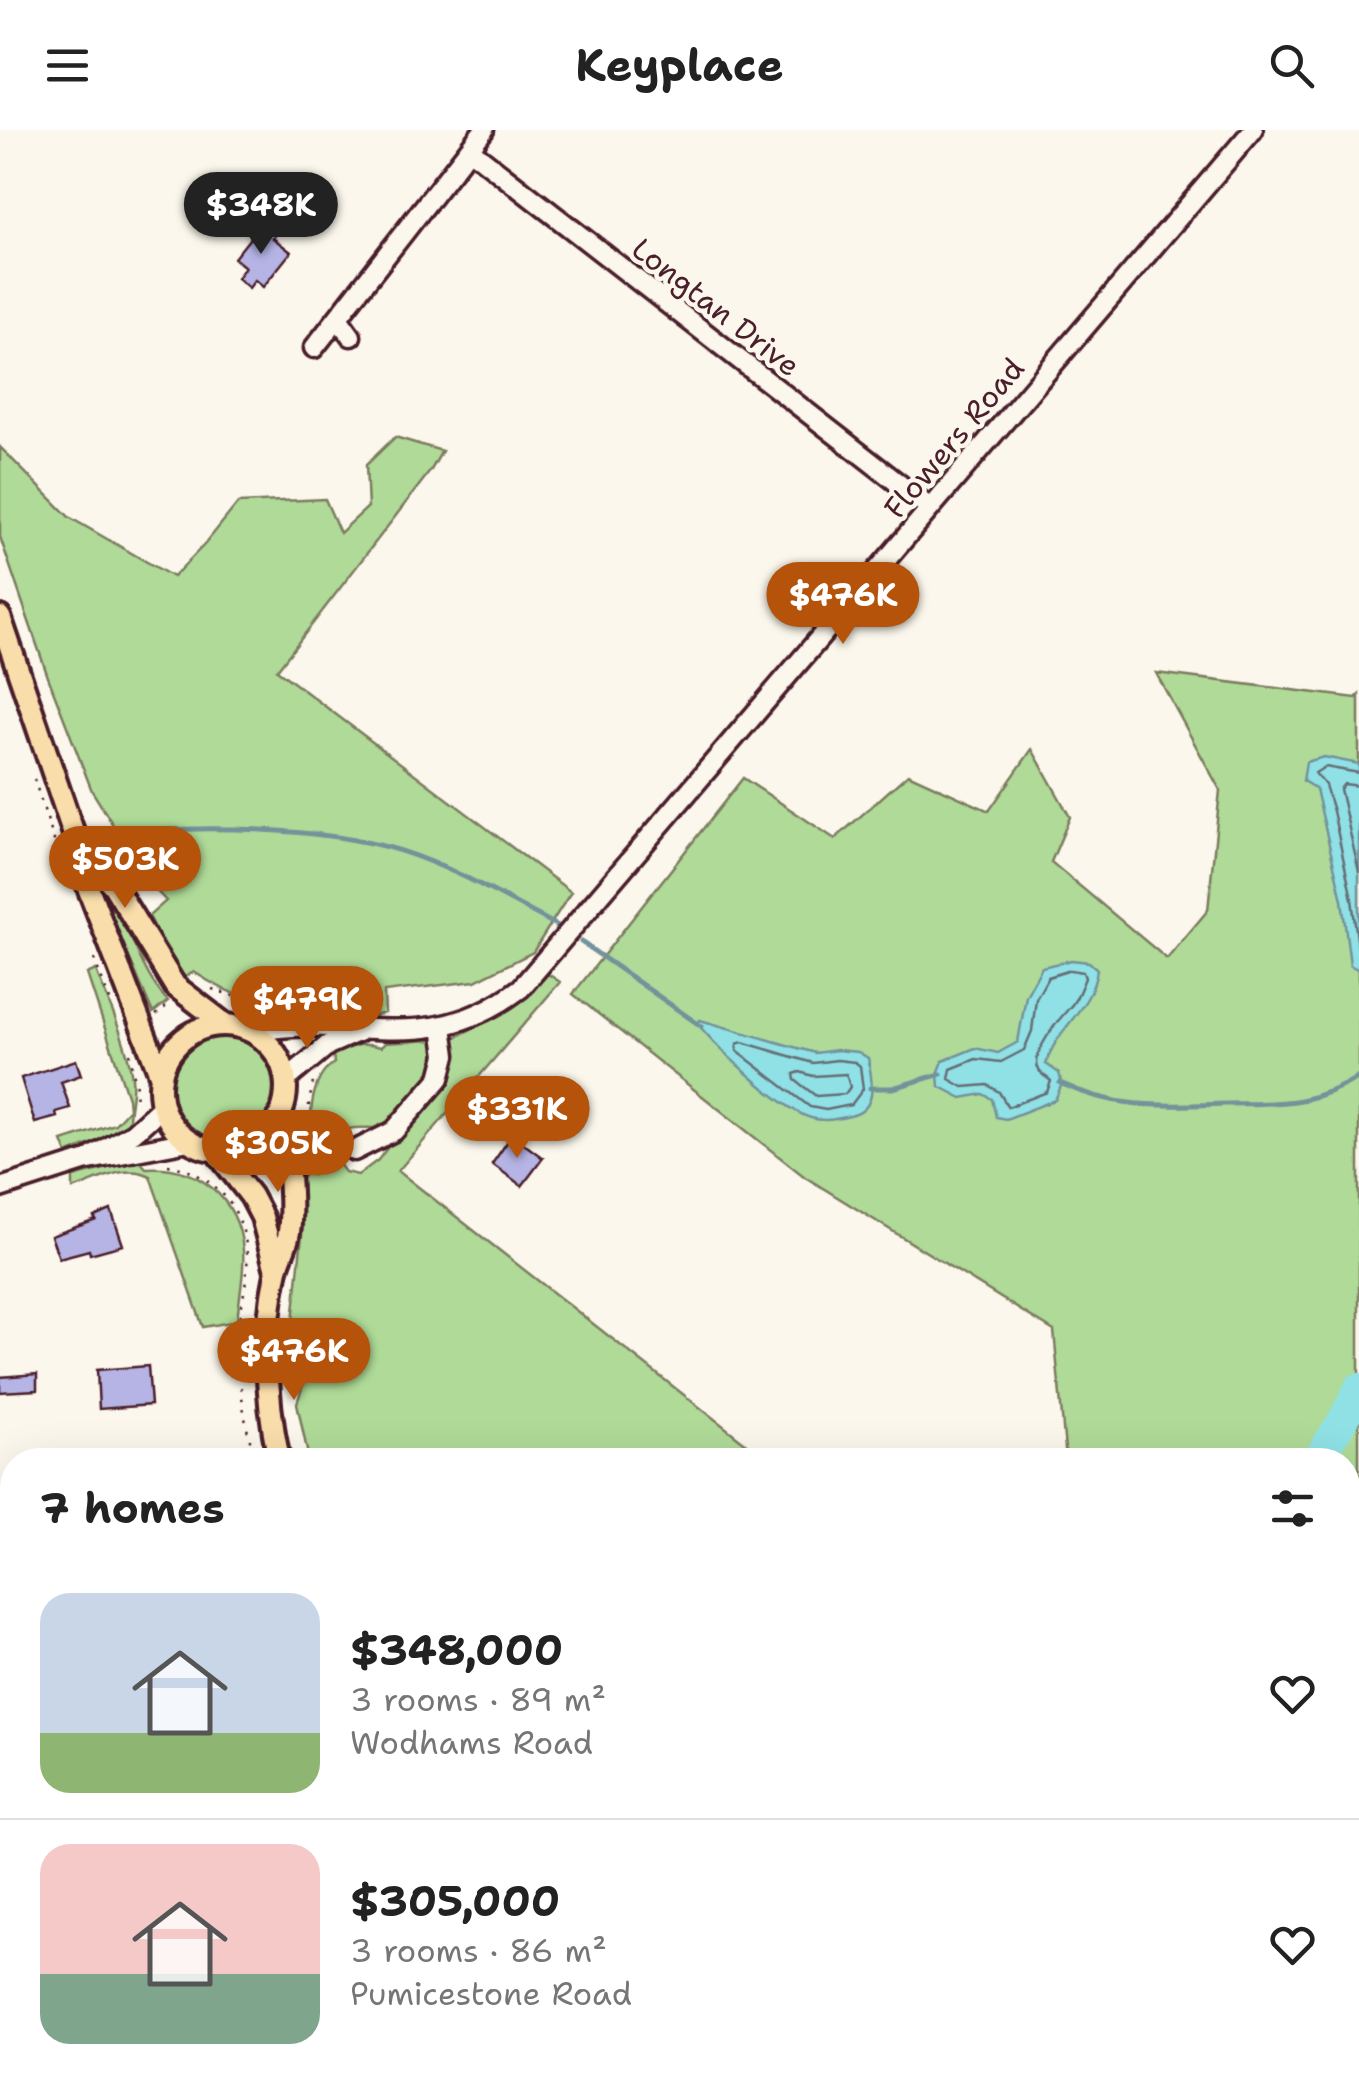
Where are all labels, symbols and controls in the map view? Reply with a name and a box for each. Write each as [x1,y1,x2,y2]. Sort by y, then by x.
text: Keyplace [575,35,784,95]
icon: menu [40,38,95,93]
icon: search [1264,38,1319,93]
pin: $348K [191,172,331,257]
text: $348K [206,183,316,226]
street label: Longtan Drive [623,228,809,386]
street label: Flowers Road [875,349,1033,527]
pin: $476K [773,562,913,647]
text: $476K [788,573,898,616]
pin: $503K [55,826,195,911]
text: $503K [71,837,179,880]
pin: $479K [237,966,377,1051]
text: $479K [252,977,362,1020]
pin: $331K [447,1076,587,1161]
text: $331K [467,1087,567,1130]
pin: $305K [208,1110,348,1195]
text: $305K [224,1121,332,1164]
pin: $476K [224,1318,364,1403]
text: $476K [239,1329,349,1372]
text: 7 homes [40,1480,225,1536]
icon: filters [1265,1481,1320,1536]
text: $348,000 [350,1622,563,1678]
icon: home [120,1633,240,1753]
icon: heart [1265,1666,1320,1721]
text: 3 rooms · 89 m² [350,1678,606,1721]
text: Wodhams Road [350,1721,593,1764]
text: $305,000 [350,1873,560,1929]
icon: home [120,1884,240,2004]
icon: heart [1265,1917,1320,1972]
text: 3 rooms · 86 m² [350,1929,607,1972]
text: Pumicestone Road [350,1972,632,2015]

